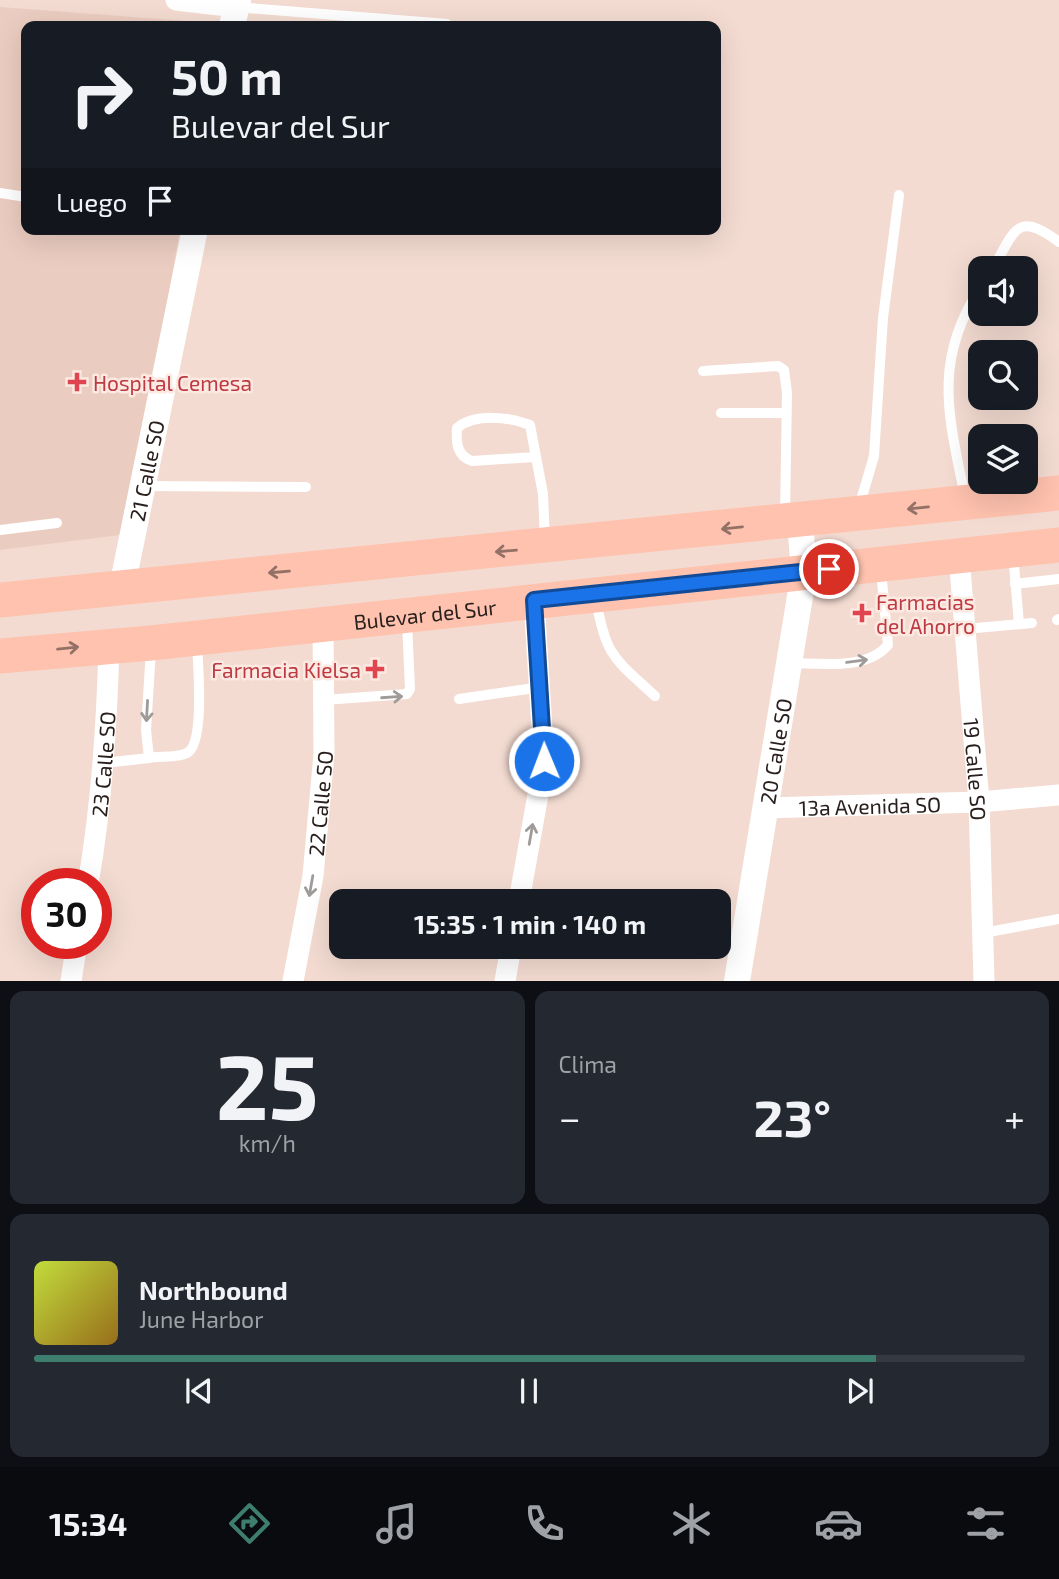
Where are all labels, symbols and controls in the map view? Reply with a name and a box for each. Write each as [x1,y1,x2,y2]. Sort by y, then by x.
text: 50 m [171,46,283,105]
icon: right [56,49,147,140]
text: Bulevar del Sur [171,106,390,144]
icon: arrive [141,182,179,220]
text: Luego [56,186,127,217]
map controls [968,256,1038,494]
button: sound [968,256,1038,326]
button: search [968,340,1038,410]
place label: Hospital Cemesa [93,370,252,395]
marker: Hospital Cemesa [67,372,87,392]
street label: 21 Calle SO [123,418,168,523]
button: layers [968,424,1038,494]
one-way arrow [907,502,930,515]
one-way arrow [721,522,744,535]
pin [799,539,859,599]
one-way arrow [495,545,517,558]
icon: arrive [810,550,848,588]
one-way arrow [268,566,291,579]
place label: Farmacias del Ahorro [876,589,975,638]
street label: Bulevar del Sur [352,593,498,634]
marker: Farmacias del Ahorro [854,605,870,621]
one-way arrow [56,642,79,655]
one-way arrow [845,654,868,667]
place label: Farmacia Kielsa [211,657,361,682]
marker: Farmacia Kielsa [367,661,383,677]
one-way arrow [380,690,402,703]
street label: 20 Calle SO [754,696,796,806]
one-way arrow [141,699,154,722]
street label: 23 Calle SO [85,710,119,818]
street label: 19 Calle SO [960,717,992,821]
position arrow [507,724,581,798]
street label: 22 Calle SO [302,749,337,857]
street label: 13a Avenida SO [799,791,941,820]
one-way arrow [525,823,538,846]
speed limit sign: 30 [21,868,112,959]
one-way arrow [304,874,317,896]
text: 15:35 · 1 min · 140 m [414,908,646,939]
text: 25 [216,1029,319,1138]
text: Clima [559,1050,617,1078]
text: 23° [754,1085,831,1147]
text: − [559,1094,581,1140]
text: + [1004,1094,1025,1140]
text: km/h [239,1129,296,1157]
text: Northbound [139,1274,288,1305]
text: June Harbor [139,1305,263,1333]
icon: previous [180,1372,218,1410]
icon: pause [510,1372,548,1410]
icon: next [841,1372,879,1410]
icon: directions [225,1499,274,1548]
icon: music [372,1499,421,1548]
icon: phone [520,1499,569,1548]
icon: climate [667,1499,716,1548]
icon: car [814,1499,863,1548]
icon: filters [961,1499,1010,1548]
text: 15:34 [49,1504,127,1542]

